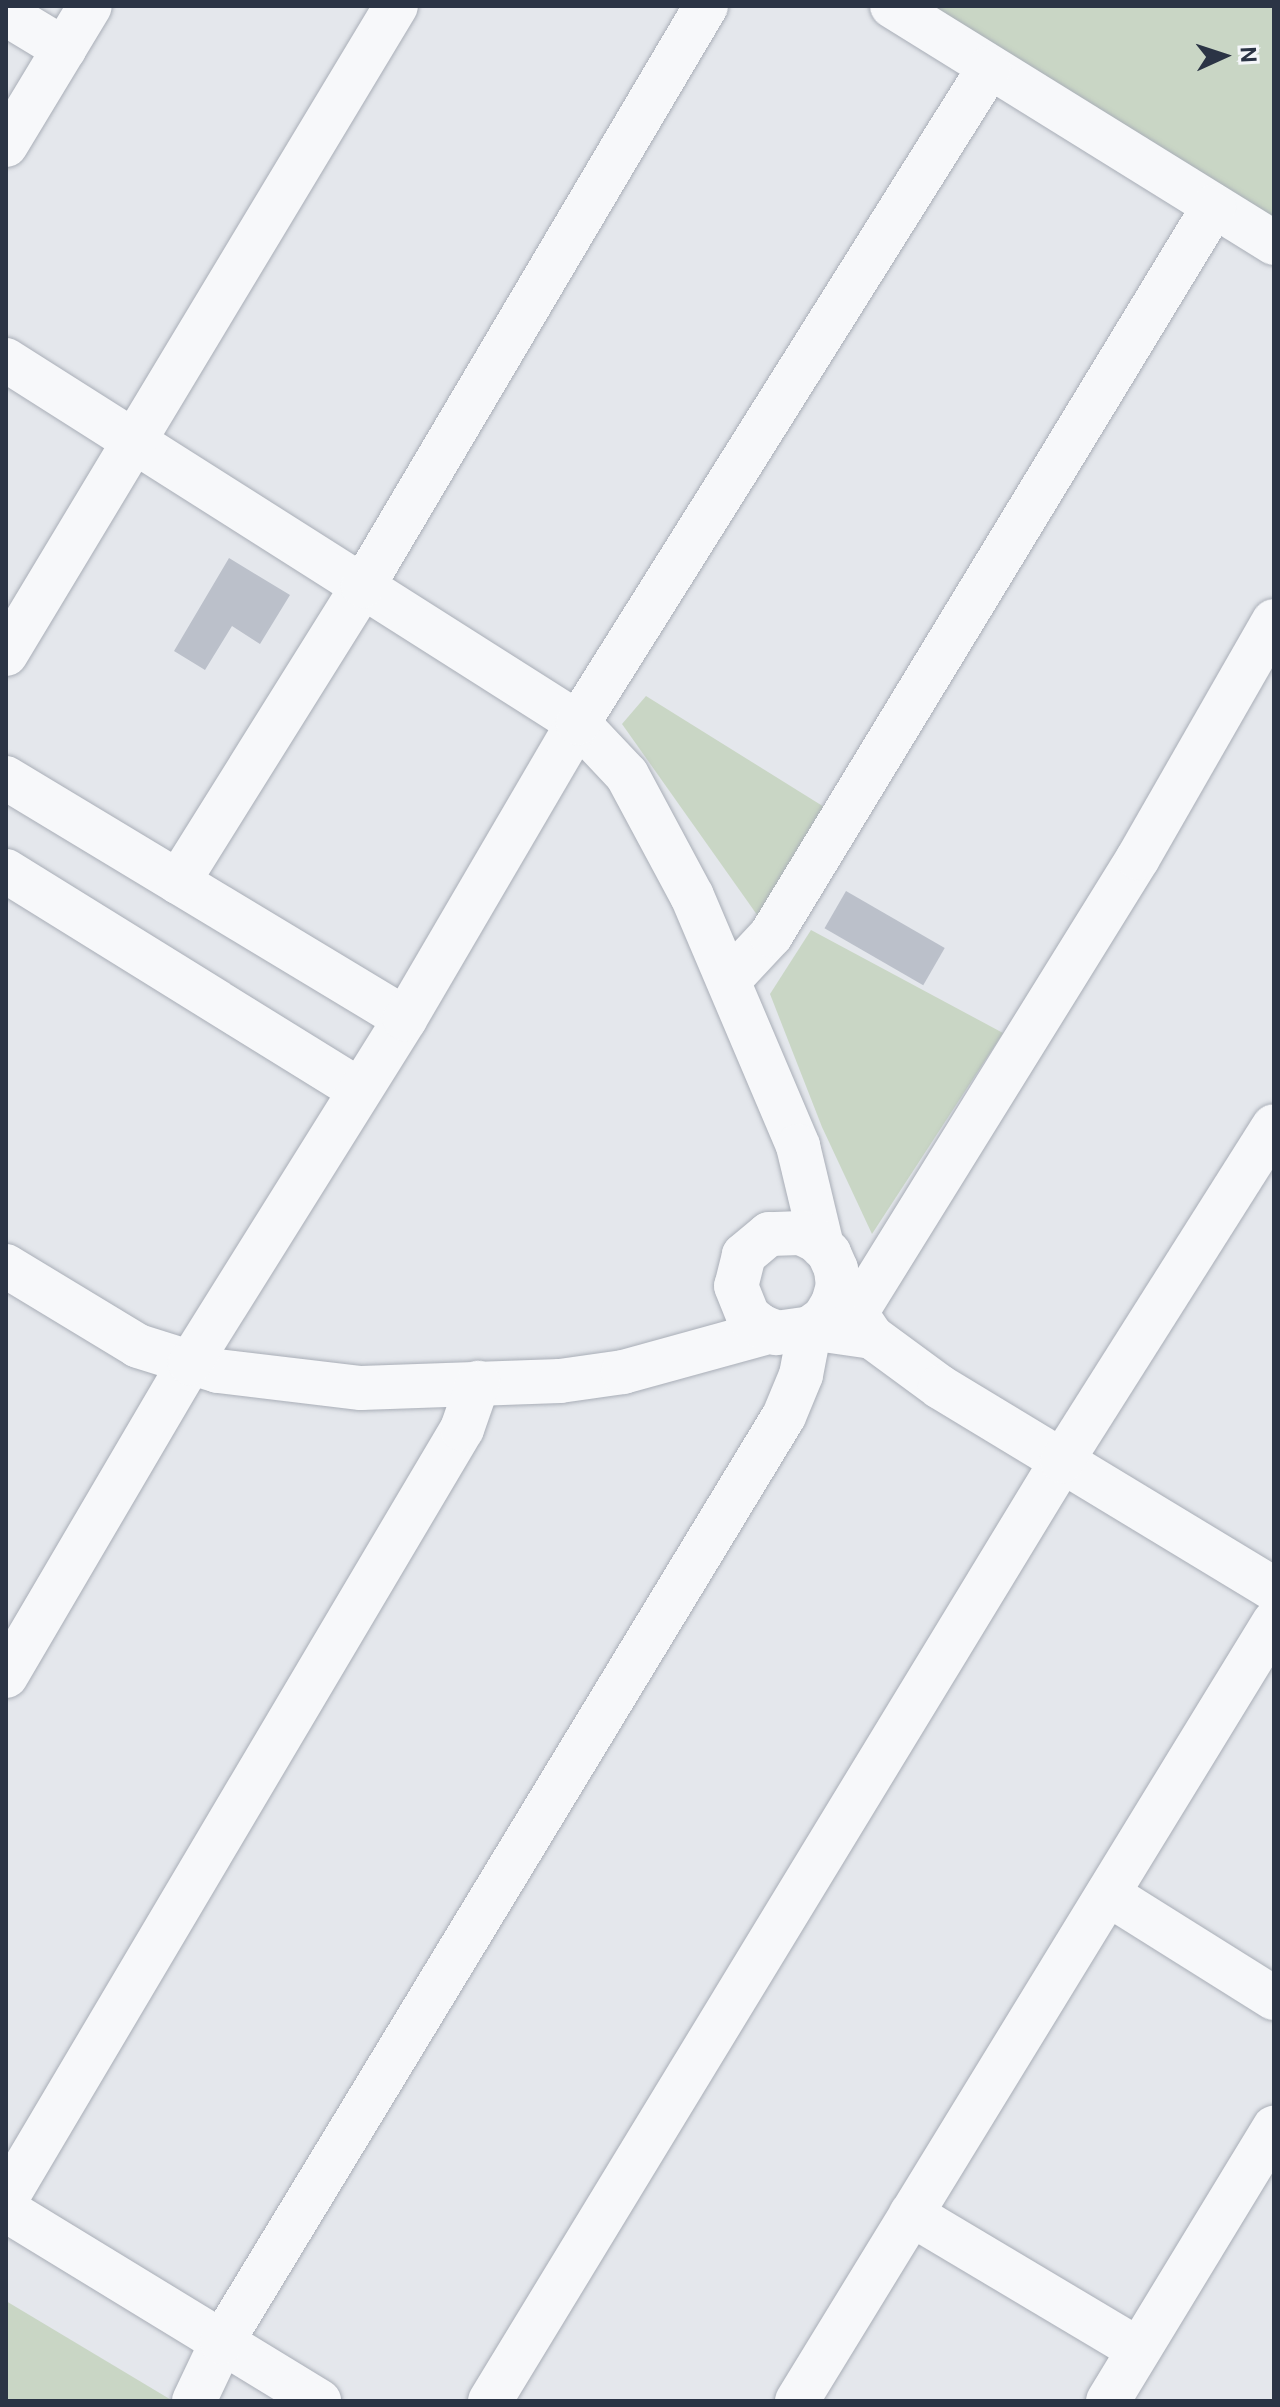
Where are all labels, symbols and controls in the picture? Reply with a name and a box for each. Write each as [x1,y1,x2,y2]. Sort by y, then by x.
north arrow [1184,16,1264,96]
text: N [1234,46,1263,63]

